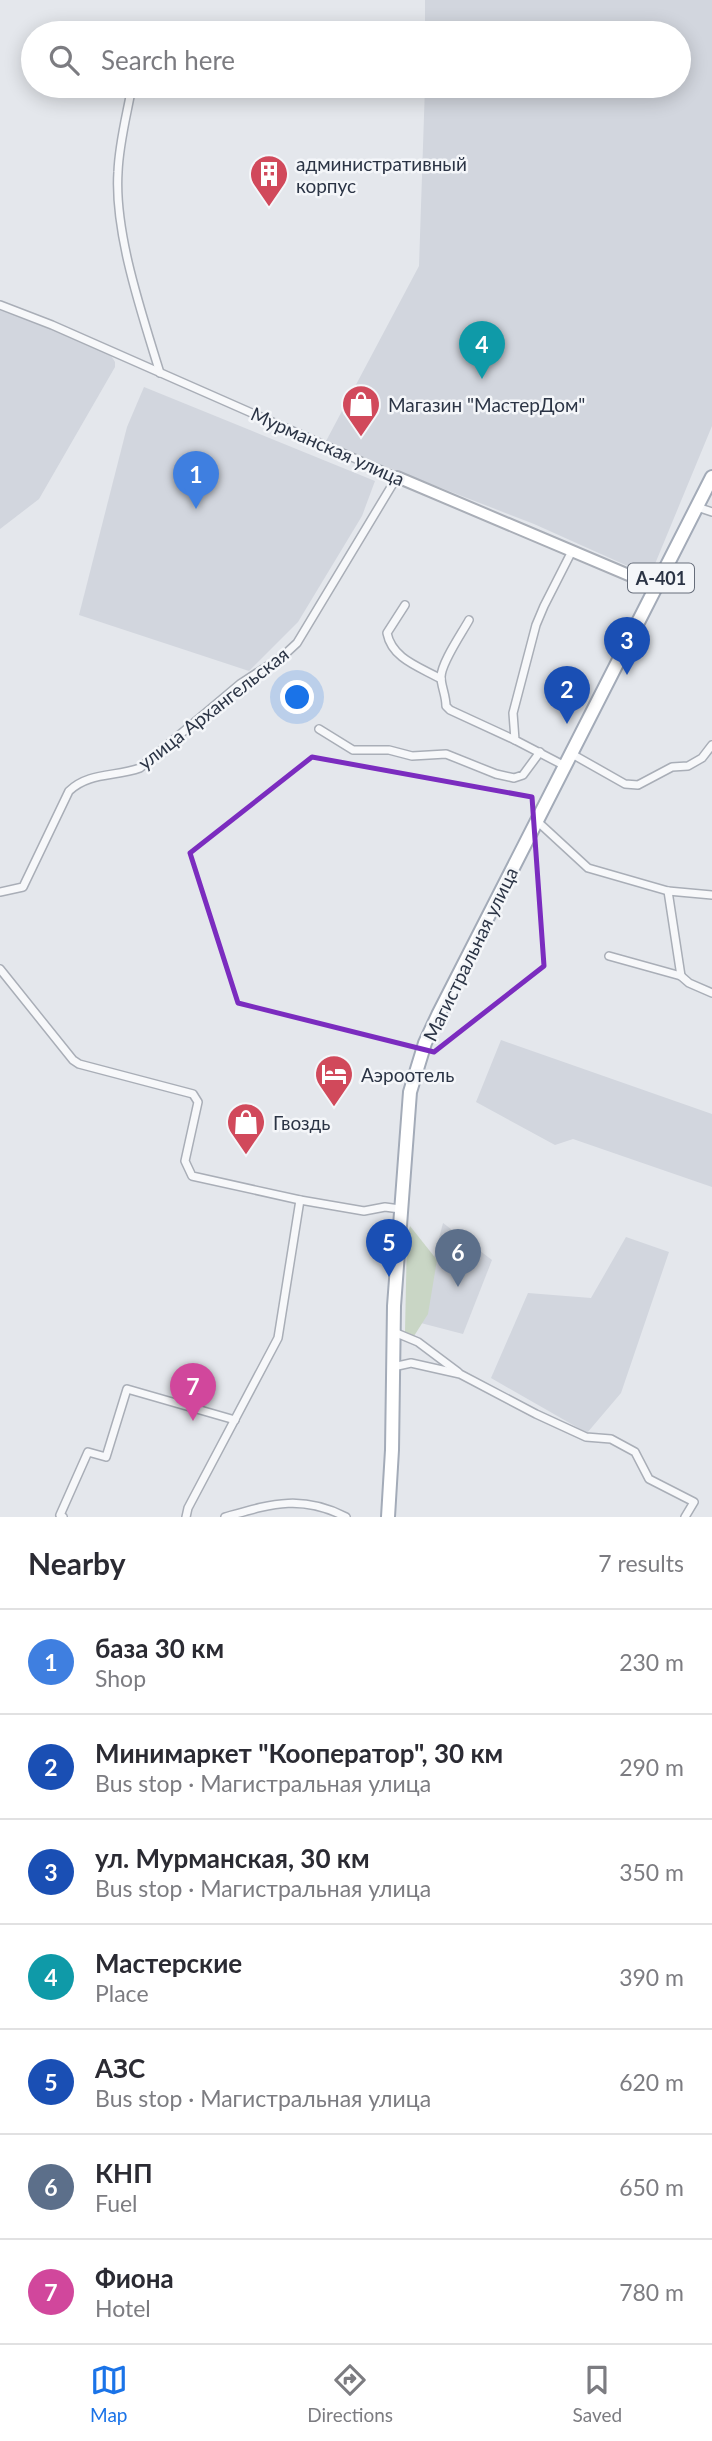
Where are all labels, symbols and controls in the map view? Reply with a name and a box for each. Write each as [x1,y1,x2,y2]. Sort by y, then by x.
search box [21,21,691,98]
icon: search [45,41,83,79]
text: Search here [101,44,235,76]
place label: административный корпус [296,152,467,197]
building icon: административный корпус [248,153,290,208]
pin: 4 [459,321,505,379]
shop icon: Магазин "МастерДом" [340,383,382,438]
place label: Магазин "МастерДом" [388,393,585,416]
street label: Мурманская улица [248,402,408,490]
pin: 1 [173,451,219,509]
road number: А-401 [628,564,694,592]
pin: 3 [604,617,650,675]
street label: улица Архангельская [133,642,293,774]
pin: 2 [544,666,590,724]
your location [280,680,314,714]
street label: Магистральная улица [418,863,522,1045]
hotel icon: Аэроотель [313,1053,355,1108]
place label: Аэроотель [361,1063,454,1086]
shop icon: Гвоздь [225,1101,267,1156]
place label: Гвоздь [273,1111,330,1134]
pin: 5 [366,1219,412,1277]
pin: 6 [435,1229,481,1287]
pin: 7 [170,1363,216,1421]
text: Nearby [28,1545,126,1581]
text: 7 results [598,1549,684,1577]
text: база 30 км [95,1632,224,1664]
text: 1 [44,1648,58,1676]
text: 230 m [619,1648,684,1676]
text: Shop [95,1664,146,1692]
text: Минимаркет "Кооператор", 30 км [95,1737,503,1769]
text: 2 [44,1753,58,1781]
text: 290 m [619,1753,684,1781]
text: Bus stop · Магистральная улица [95,1769,431,1797]
text: ул. Мурманская, 30 км [95,1842,370,1874]
text: 3 [44,1858,58,1886]
text: 350 m [619,1858,684,1886]
text: Bus stop · Магистральная улица [95,1874,431,1902]
text: Мастерские [95,1947,242,1979]
text: 4 [44,1963,58,1991]
text: 390 m [619,1963,684,1991]
text: Place [95,1979,149,2007]
text: АЗС [95,2052,145,2084]
text: 5 [44,2068,58,2096]
text: 620 m [619,2068,684,2096]
text: Bus stop · Магистральная улица [95,2084,431,2112]
text: КНП [95,2157,153,2189]
text: 6 [44,2173,58,2201]
text: 650 m [619,2173,684,2201]
text: Fuel [95,2189,138,2217]
text: Фиона [95,2262,174,2294]
text: 7 [44,2278,58,2306]
text: 780 m [619,2278,684,2306]
text: Hotel [95,2294,151,2322]
tab: Map [90,2361,128,2426]
tab: Directions [307,2361,393,2426]
tab: Saved [573,2361,622,2426]

